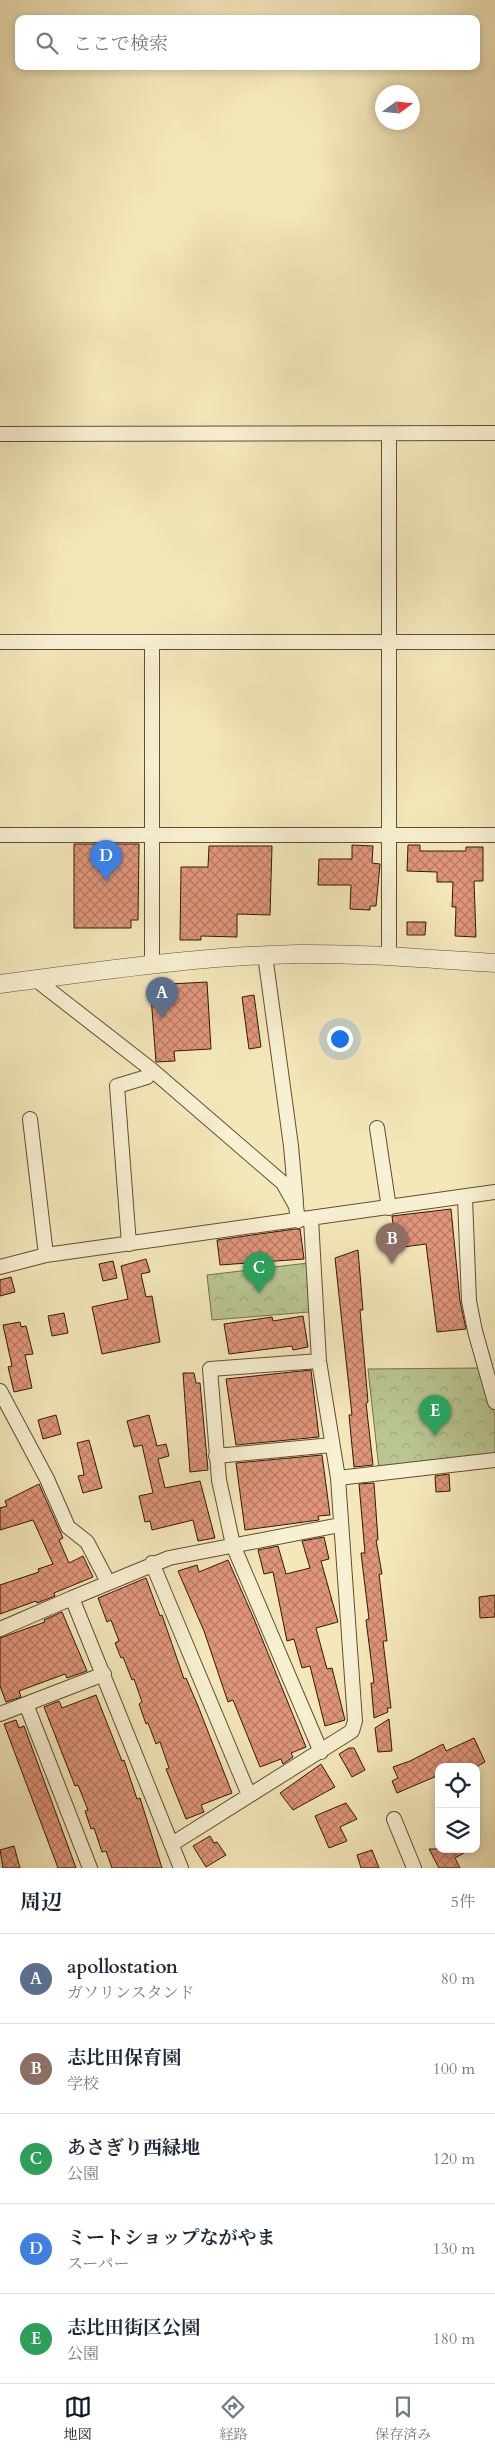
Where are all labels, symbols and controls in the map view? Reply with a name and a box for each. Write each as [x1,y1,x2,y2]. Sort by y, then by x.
search box [15,15,480,70]
icon: search [33,29,61,57]
text: ここで検索 [73,31,168,57]
north arrow [375,85,420,130]
pin: D [90,840,122,881]
pin: A [146,977,178,1018]
your location [327,1026,353,1052]
pin: B [376,1223,408,1264]
pin: C [243,1252,275,1293]
pin: E [419,1395,451,1436]
map controls [435,1763,480,1853]
button: locate [435,1763,480,1808]
button: layers [435,1808,480,1853]
text: 周辺 [20,1888,62,1917]
text: 5件 [451,1891,475,1913]
text: apollostation [67,1954,178,1980]
text: A [30,1968,42,1990]
text: 80 m [441,1968,475,1990]
text: ガソリンスタンド [67,1982,195,2004]
text: 志比田保育園 [67,2045,181,2071]
text: B [30,2058,42,2080]
text: 100 m [433,2058,475,2080]
text: 学校 [67,2073,99,2095]
text: あさぎり西緑地 [67,2135,200,2161]
text: C [30,2148,42,2170]
text: 120 m [433,2148,475,2170]
text: 公園 [67,2163,99,2185]
text: ミートショップながやま [67,2225,276,2251]
text: D [29,2238,43,2260]
text: 130 m [433,2238,475,2260]
text: スーパー [67,2253,129,2275]
text: 志比田街区公園 [67,2315,200,2341]
text: E [31,2328,41,2350]
text: 180 m [433,2328,475,2350]
text: 公園 [67,2343,99,2365]
tab: 地図 [64,2393,92,2444]
tab: 経路 [219,2393,247,2444]
tab: 保存済み [375,2393,431,2444]

